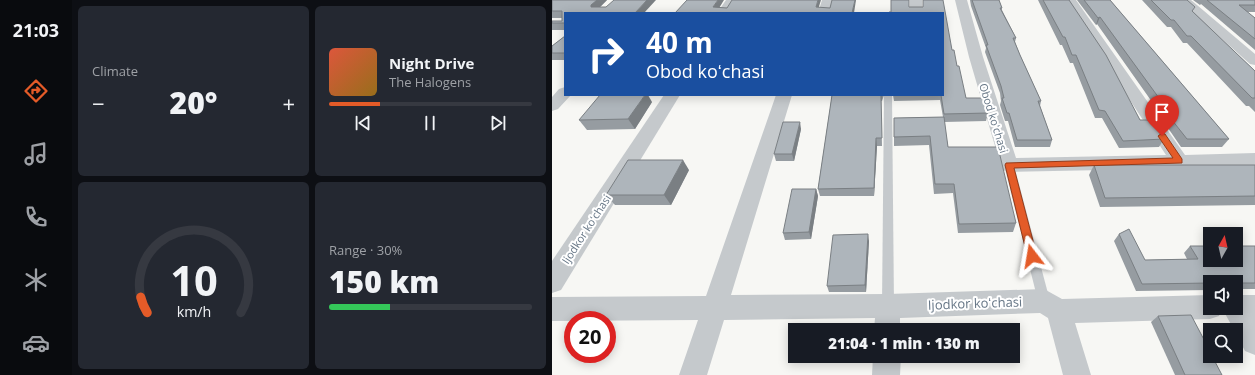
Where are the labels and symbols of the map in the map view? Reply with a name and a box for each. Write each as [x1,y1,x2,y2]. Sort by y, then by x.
street label: Obod koʻchasi [976,81,1012,155]
pin [1145,95,1179,136]
street label: Ijodkor koʻchasi [558,191,614,267]
north arrow [1203,227,1243,267]
position arrow [1011,235,1053,277]
street label: Ijodkor koʻchasi [927,292,1023,314]
speed limit sign: 20 [564,311,616,363]

